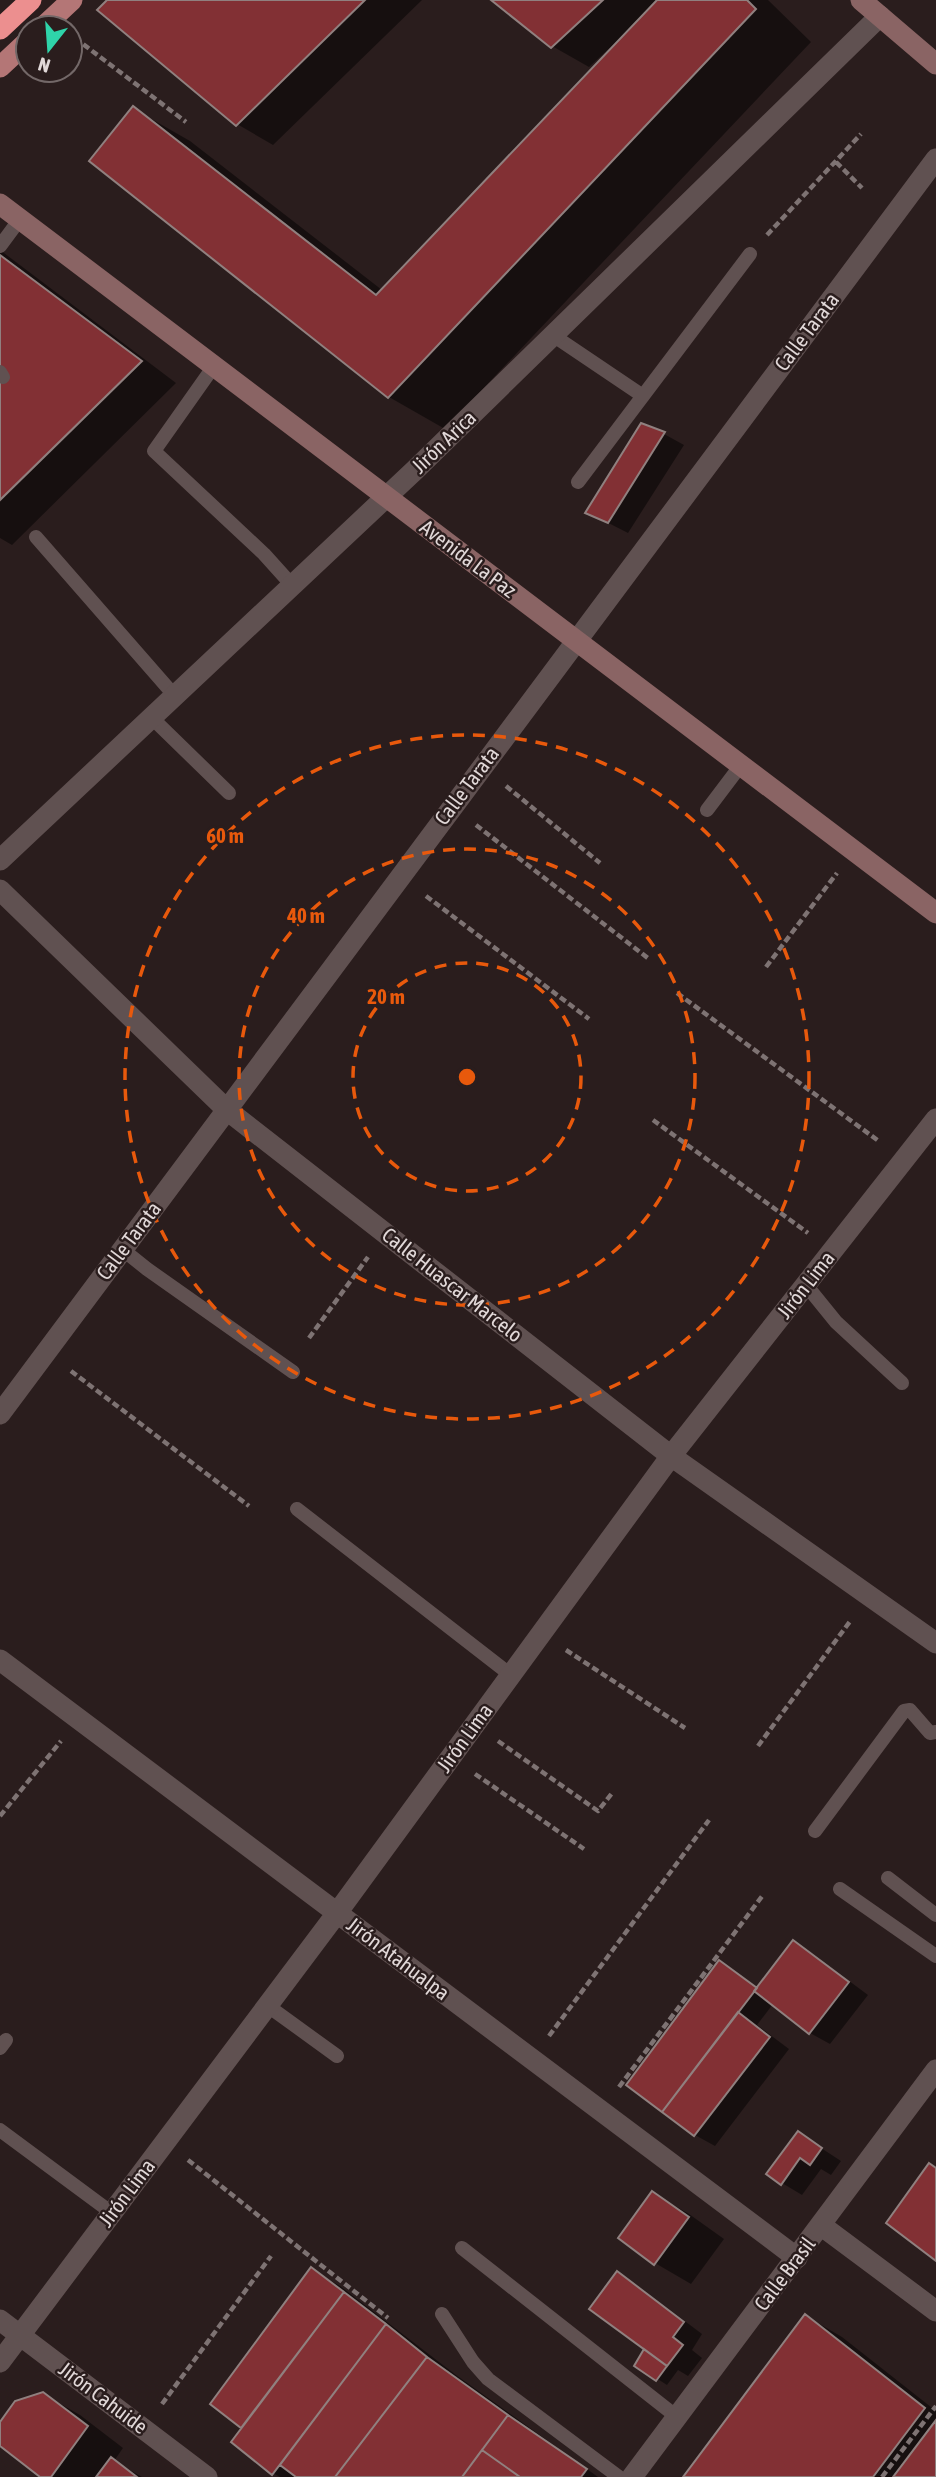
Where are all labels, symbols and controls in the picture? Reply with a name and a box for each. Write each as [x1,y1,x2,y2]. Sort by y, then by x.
north arrow [14,14,84,84]
text: N [35,53,53,77]
street label: Calle Tarata [769,288,843,375]
street label: Jirón Arica [406,405,480,478]
street label: Avenida La Paz [416,514,522,602]
street label: Calle Tarata [429,742,503,829]
text: 60 m [206,823,244,847]
text: 40 m [286,903,325,927]
text: 20 m [367,984,405,1008]
centre of rings [455,1065,479,1089]
street label: Calle Tarata [91,1197,165,1284]
street label: Calle Huascar Marcelo [378,1222,527,1346]
street label: Jirón Lima [772,1246,839,1323]
street label: Jirón Lima [431,1699,497,1776]
street label: Jirón Atahualpa [343,1912,455,2005]
street label: Jirón Lima [93,2154,159,2231]
street label: Calle Brasil [749,2232,820,2315]
street label: Jirón Cahuide [55,2356,153,2438]

